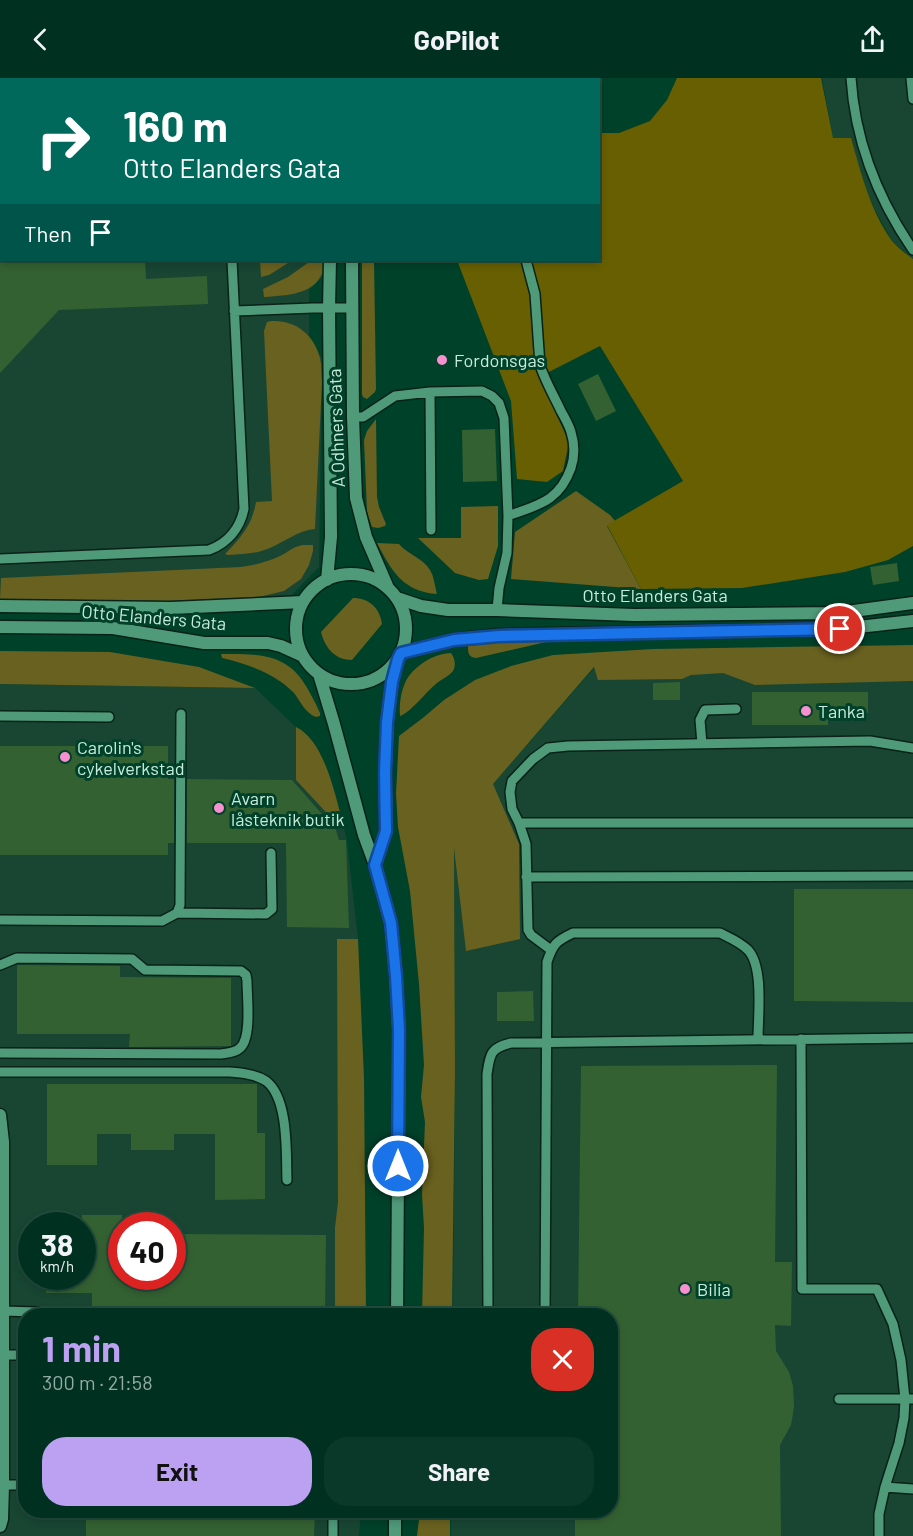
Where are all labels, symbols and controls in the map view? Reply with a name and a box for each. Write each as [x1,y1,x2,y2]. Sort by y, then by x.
icon: back [24,23,57,56]
text: GoPilot [413,23,500,55]
icon: share [856,23,889,56]
text: 160 m [123,100,228,150]
icon: right [24,102,102,180]
text: Otto Elanders Gata [123,151,341,183]
icon: arrive [84,216,117,249]
text: Then [24,220,72,246]
place label: Fordonsgas [454,349,545,371]
marker: Fordonsgas [435,353,449,367]
street label: A Odhners Gata [323,368,349,488]
street label: Otto Elanders Gata [582,584,728,606]
street label: Otto Elanders Gata [81,600,227,634]
pin [814,603,865,654]
icon: arrive [823,612,856,645]
place label: Tanka [818,700,865,722]
marker: Tanka [799,704,813,718]
place label: Carolin's cykelverkstad [77,736,185,779]
marker: Carolin's cykelverkstad [58,750,72,764]
place label: Avarn låsteknik butik [231,787,344,830]
marker: Avarn låsteknik butik [212,801,226,815]
position arrow [366,1134,430,1198]
speed limit sign: 40 [108,1212,186,1290]
text: 38 [41,1226,73,1262]
text: km/h [40,1257,74,1275]
place label: Bilia [697,1278,731,1300]
marker: Bilia [678,1282,692,1296]
text: 1 min [42,1326,121,1369]
button: close [531,1328,594,1391]
text: 300 m · 21:58 [42,1370,153,1394]
button: Exit [42,1437,312,1506]
button: Share [324,1437,594,1506]

